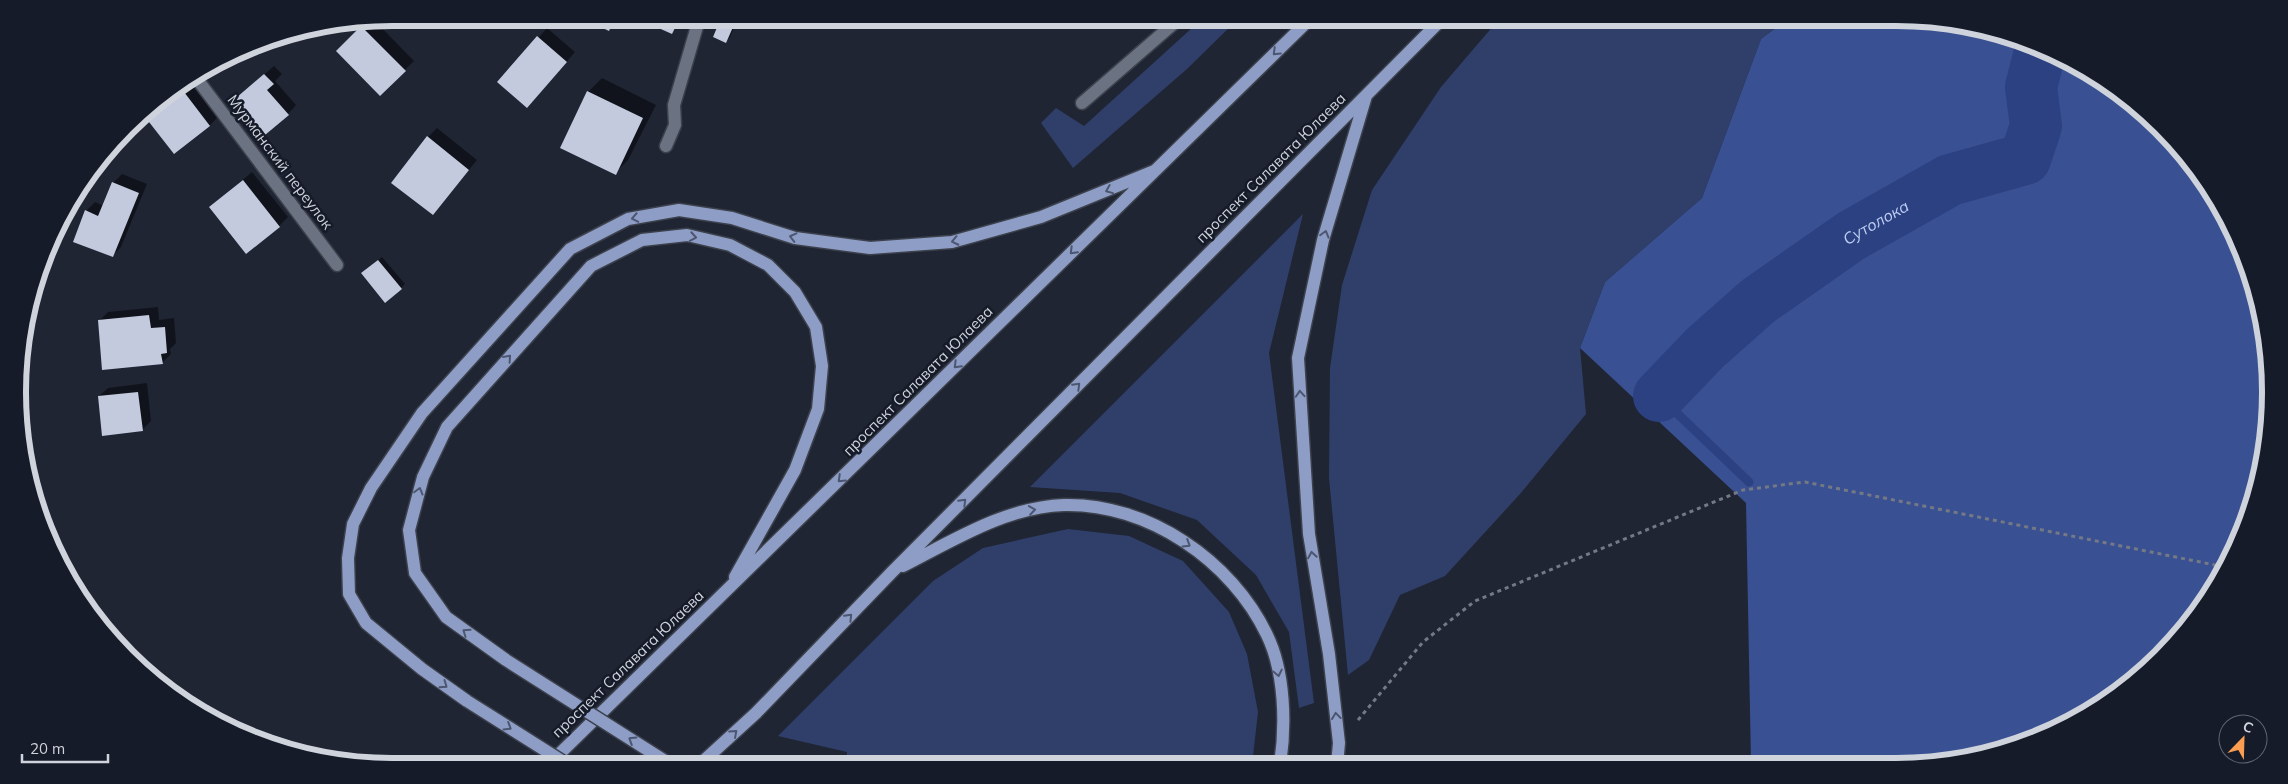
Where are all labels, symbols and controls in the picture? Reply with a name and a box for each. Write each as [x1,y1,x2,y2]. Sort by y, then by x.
one-way arrow [1273,46,1282,55]
street label: проспект Салавата Юлаева [1192,89,1350,247]
street label: Мурманский переулок [224,91,338,233]
one-way arrow [1105,184,1113,194]
water label: Сутолока [1839,195,1912,249]
one-way arrow [631,212,639,222]
one-way arrow [1319,230,1329,239]
one-way arrow [688,231,697,241]
one-way arrow [790,232,798,242]
one-way arrow [950,235,959,246]
one-way arrow [1070,245,1079,254]
street label: проспект Салавата Юлаева [839,302,997,460]
one-way arrow [502,355,511,364]
one-way arrow [954,359,963,368]
one-way arrow [1071,383,1080,392]
one-way arrow [1295,389,1306,397]
one-way arrow [838,473,847,482]
one-way arrow [414,488,424,496]
one-way arrow [957,498,966,507]
one-way arrow [1028,506,1037,516]
one-way arrow [1181,537,1190,547]
one-way arrow [1308,551,1318,560]
street label: проспект Салавата Юлаева [548,586,708,741]
one-way arrow [843,614,852,623]
one-way arrow [462,629,472,638]
one-way arrow [1272,668,1283,677]
one-way arrow [439,679,448,688]
one-way arrow [1331,712,1342,720]
north arrow [2218,714,2268,764]
text: С [2240,717,2256,737]
one-way arrow [503,721,512,730]
one-way arrow [729,730,738,739]
scale bar [22,732,109,764]
one-way arrow [629,737,638,746]
text: 20 m [30,739,65,758]

